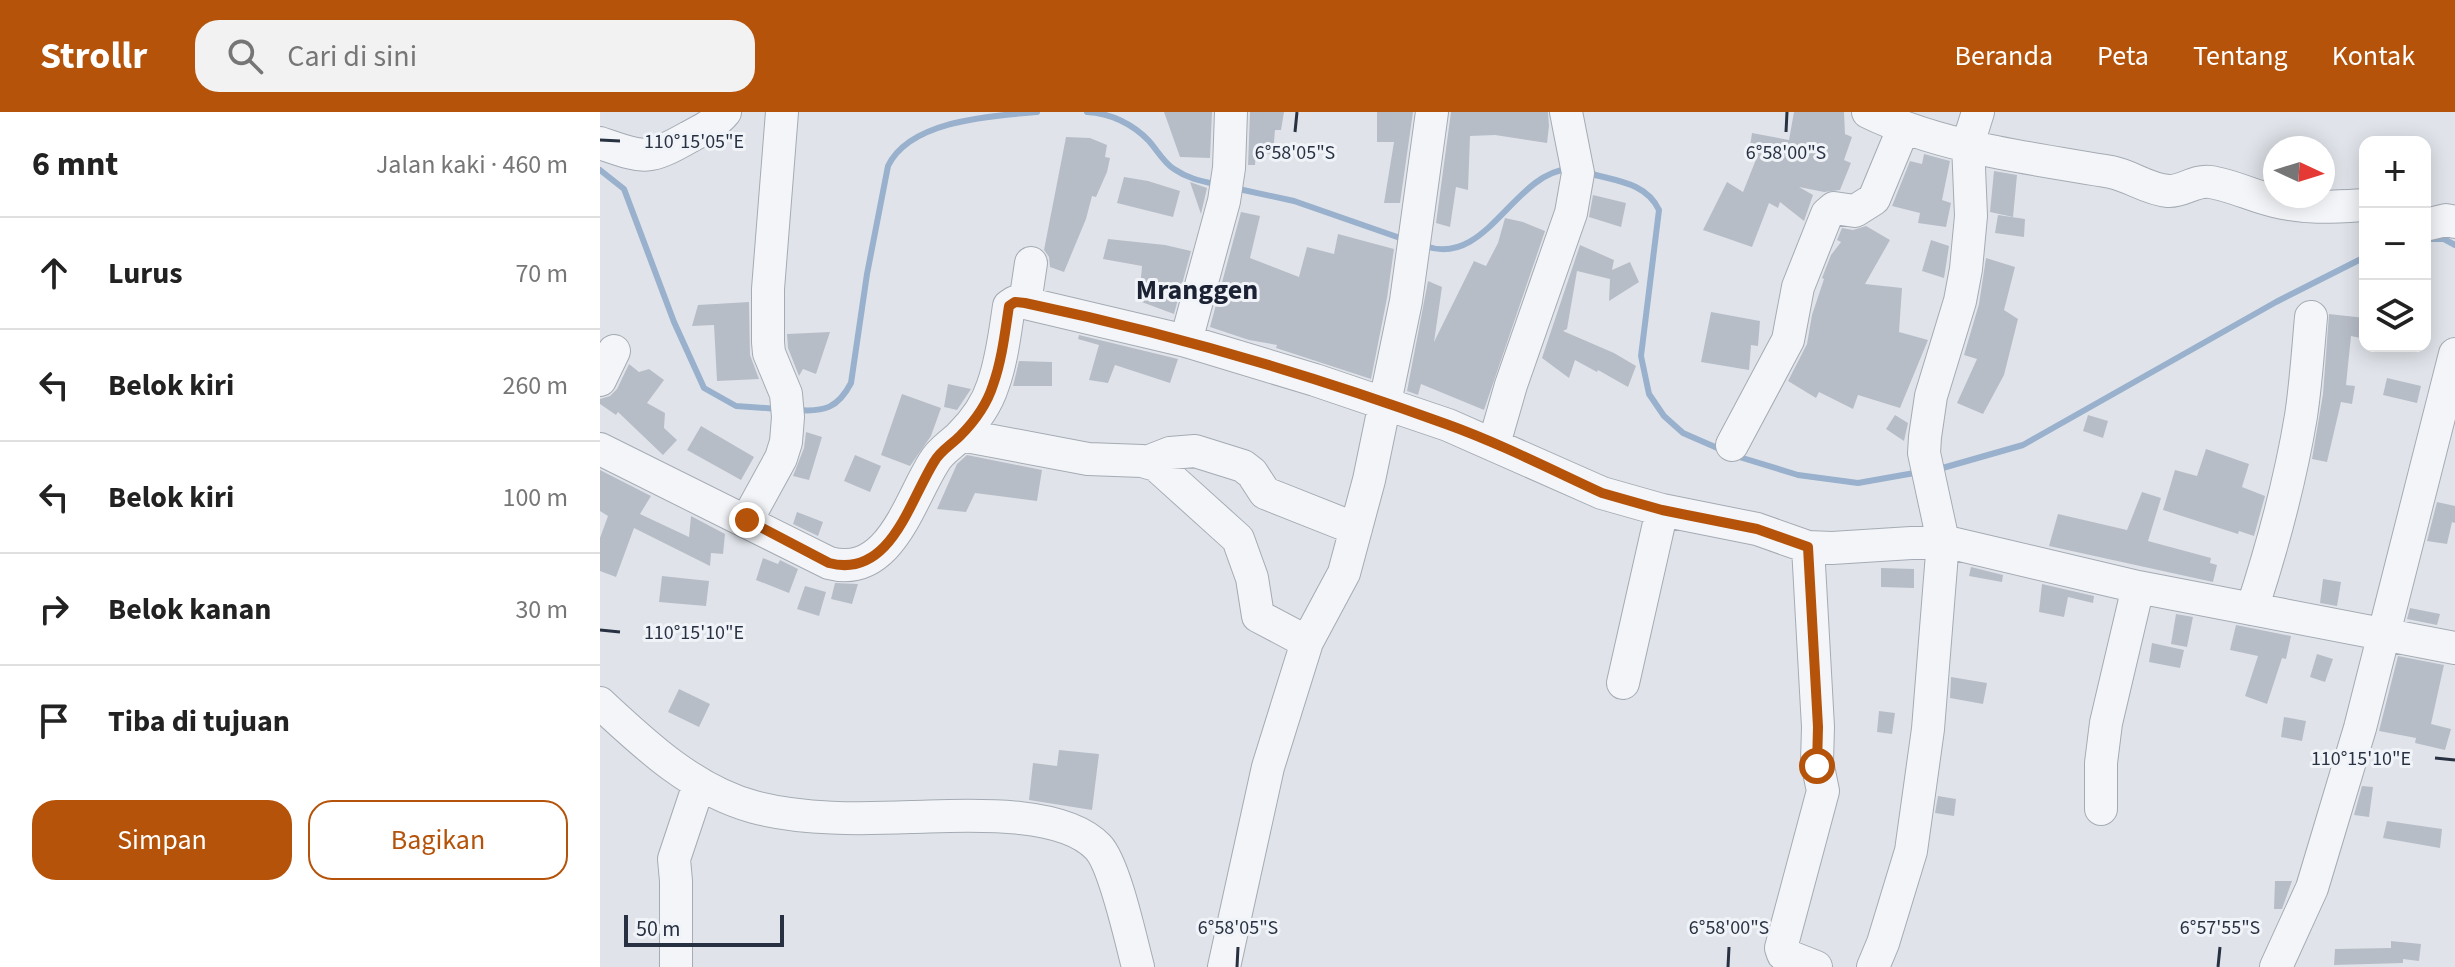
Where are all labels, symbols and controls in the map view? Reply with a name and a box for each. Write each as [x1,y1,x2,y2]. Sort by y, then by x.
search box [195,20,755,92]
text: Strollr [40,29,147,83]
icon: search [223,34,267,78]
text: Cari di sini [287,35,417,78]
text: Beranda [1955,36,2053,76]
text: Peta [2097,36,2149,76]
text: Tentang [2193,36,2288,76]
text: Kontak [2332,36,2415,76]
text: 110°15'05"E [644,128,744,156]
north arrow [2263,136,2335,208]
map controls [2359,136,2431,352]
button: + [2359,136,2431,208]
text: 6°58'05"S [1255,139,1335,167]
text: 6°58'00"S [1746,139,1826,167]
text: 6 mnt [32,140,118,189]
text: Jalan kaki · 460 m [376,146,568,183]
button: − [2359,208,2431,280]
icon: ahead [32,251,76,295]
text: Lurus [108,252,183,295]
text: 70 m [515,255,568,292]
district label: Mranggen [1136,270,1258,310]
button: layers [2359,280,2431,352]
icon: left [32,363,76,407]
text: Belok kiri [108,364,234,407]
text: 260 m [502,367,568,404]
icon: left [32,475,76,519]
text: Belok kiri [108,476,234,519]
text: 100 m [502,479,568,516]
route end [729,502,765,538]
icon: right [32,587,76,631]
text: Belok kanan [108,588,271,631]
text: 30 m [515,591,568,628]
text: 110°15'10"E [644,619,744,647]
icon: arrive [32,699,76,743]
text: Tiba di tujuan [108,700,290,743]
text: 110°15'10"E [2311,745,2411,773]
route start [1799,748,1835,784]
button: Simpan [32,800,292,880]
button: Bagikan [308,800,568,880]
scale bar [624,911,784,947]
text: 50 m [636,913,681,945]
text: 6°58'05"S [1198,914,1278,942]
text: 6°58'00"S [1689,914,1769,942]
text: 6°57'55"S [2180,914,2260,942]

